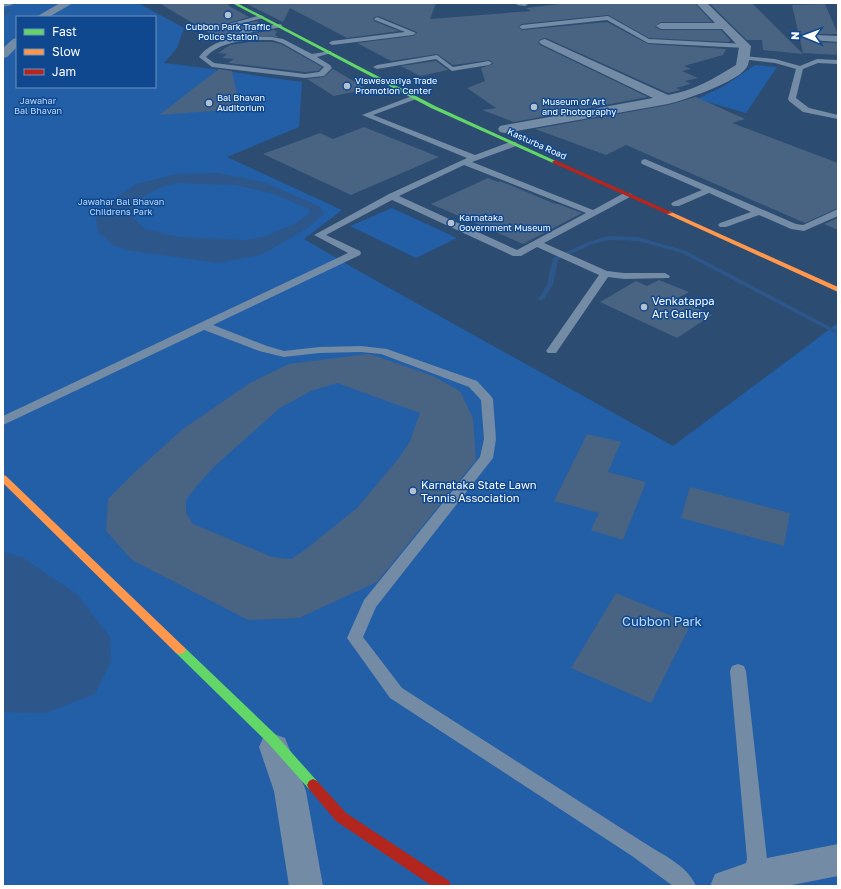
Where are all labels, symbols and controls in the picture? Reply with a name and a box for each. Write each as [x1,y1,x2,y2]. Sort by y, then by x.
marker: Cubbon Park Traffic Police Station [223,10,233,20]
legend [16,16,156,88]
north arrow [785,16,825,56]
place label: Cubbon Park Traffic Police Station [186,21,270,42]
text: Fast [52,24,77,39]
text: N [788,32,801,40]
text: Slow [52,44,80,59]
text: Jam [52,64,76,79]
place label: Viswesvariya Trade Promotion Center [355,75,437,96]
marker: Viswesvariya Trade Promotion Center [342,81,352,91]
place label: Bal Bhavan Auditorium [217,92,265,113]
park label: Jawahar Bal Bhavan [14,95,62,116]
place label: Museum of Art and Photography [542,96,616,117]
marker: Bal Bhavan Auditorium [204,98,214,108]
marker: Museum of Art and Photography [529,102,539,112]
street label: Kasturba Road [506,126,568,161]
park label: Jawahar Bal Bhavan Childrens Park [78,196,164,217]
place label: Karnataka Government Museum [459,212,551,233]
marker: Karnataka Government Museum [446,218,456,228]
place label: Venkatappa Art Gallery [652,294,714,320]
marker: Venkatappa Art Gallery [639,302,649,312]
place label: Karnataka State Lawn Tennis Association [421,478,537,504]
marker: Karnataka State Lawn Tennis Association [408,486,418,496]
park label: Cubbon Park [622,613,703,629]

